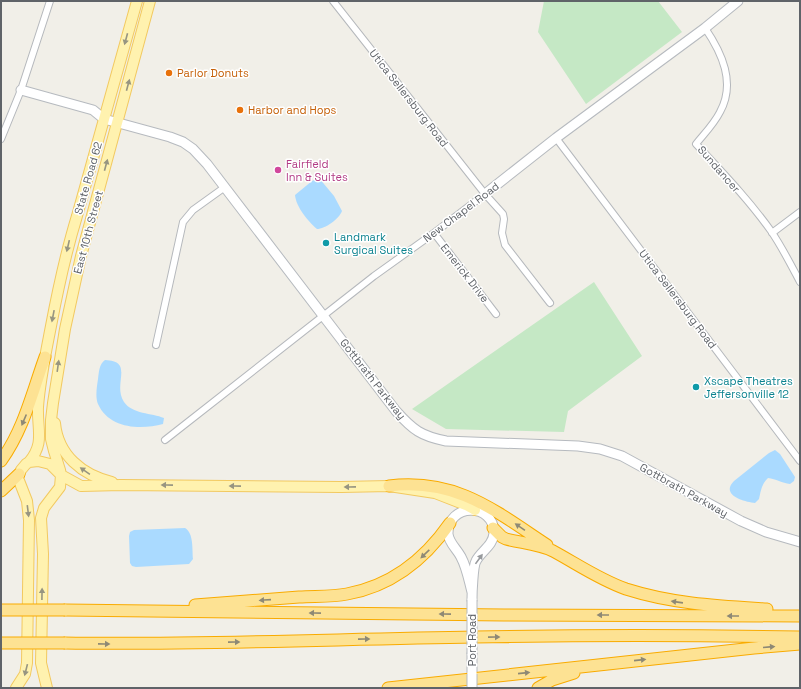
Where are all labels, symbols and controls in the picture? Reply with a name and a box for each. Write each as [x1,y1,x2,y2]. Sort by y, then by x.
one-way arrow [123,33,129,45]
street label: Utica Sellersburg Road [366,46,452,150]
place label: Parlor Donuts [177,66,249,80]
marker: Parlor Donuts [164,68,174,78]
one-way arrow [125,78,131,91]
place label: Harbor and Hops [248,103,337,117]
marker: Harbor and Hops [235,105,245,115]
street label: State Road 62 [71,140,105,216]
street label: Sundancer [695,143,743,195]
place label: Fairfield Inn & Suites [286,157,348,184]
one-way arrow [103,159,109,171]
marker: Fairfield Inn & Suites [273,165,283,175]
street label: New Chapel Road [420,179,502,245]
street label: East 10th Street [70,189,106,275]
place label: Landmark Surgical Suites [334,230,413,257]
marker: Landmark Surgical Suites [321,238,331,248]
one-way arrow [65,241,71,253]
street label: Emerick Drive [438,241,492,305]
street label: Utica Sellersburg Road [636,247,720,351]
one-way arrow [50,310,56,322]
street label: Gottbrath Parkway [337,336,409,422]
one-way arrow [55,360,61,372]
place label: Xscape Theatres Jeffersonville 12 [704,374,793,401]
marker: Xscape Theatres Jeffersonville 12 [691,382,701,392]
one-way arrow [21,415,27,426]
street label: Gottbrath Parkway [637,460,731,520]
one-way arrow [79,467,90,475]
one-way arrow [160,482,173,488]
one-way arrow [228,483,241,489]
one-way arrow [343,484,356,490]
one-way arrow [25,505,31,517]
one-way arrow [515,523,525,531]
one-way arrow [420,549,430,559]
one-way arrow [475,553,483,564]
one-way arrow [39,587,45,600]
one-way arrow [259,596,271,603]
one-way arrow [671,599,684,605]
one-way arrow [308,610,321,616]
one-way arrow [438,611,451,617]
one-way arrow [596,612,609,618]
one-way arrow [726,613,739,619]
street label: Port Road [465,614,479,666]
one-way arrow [488,634,501,640]
one-way arrow [358,636,370,643]
one-way arrow [228,639,241,645]
one-way arrow [98,641,111,647]
one-way arrow [763,643,775,650]
one-way arrow [634,657,646,664]
one-way arrow [22,664,28,676]
one-way arrow [518,670,530,676]

